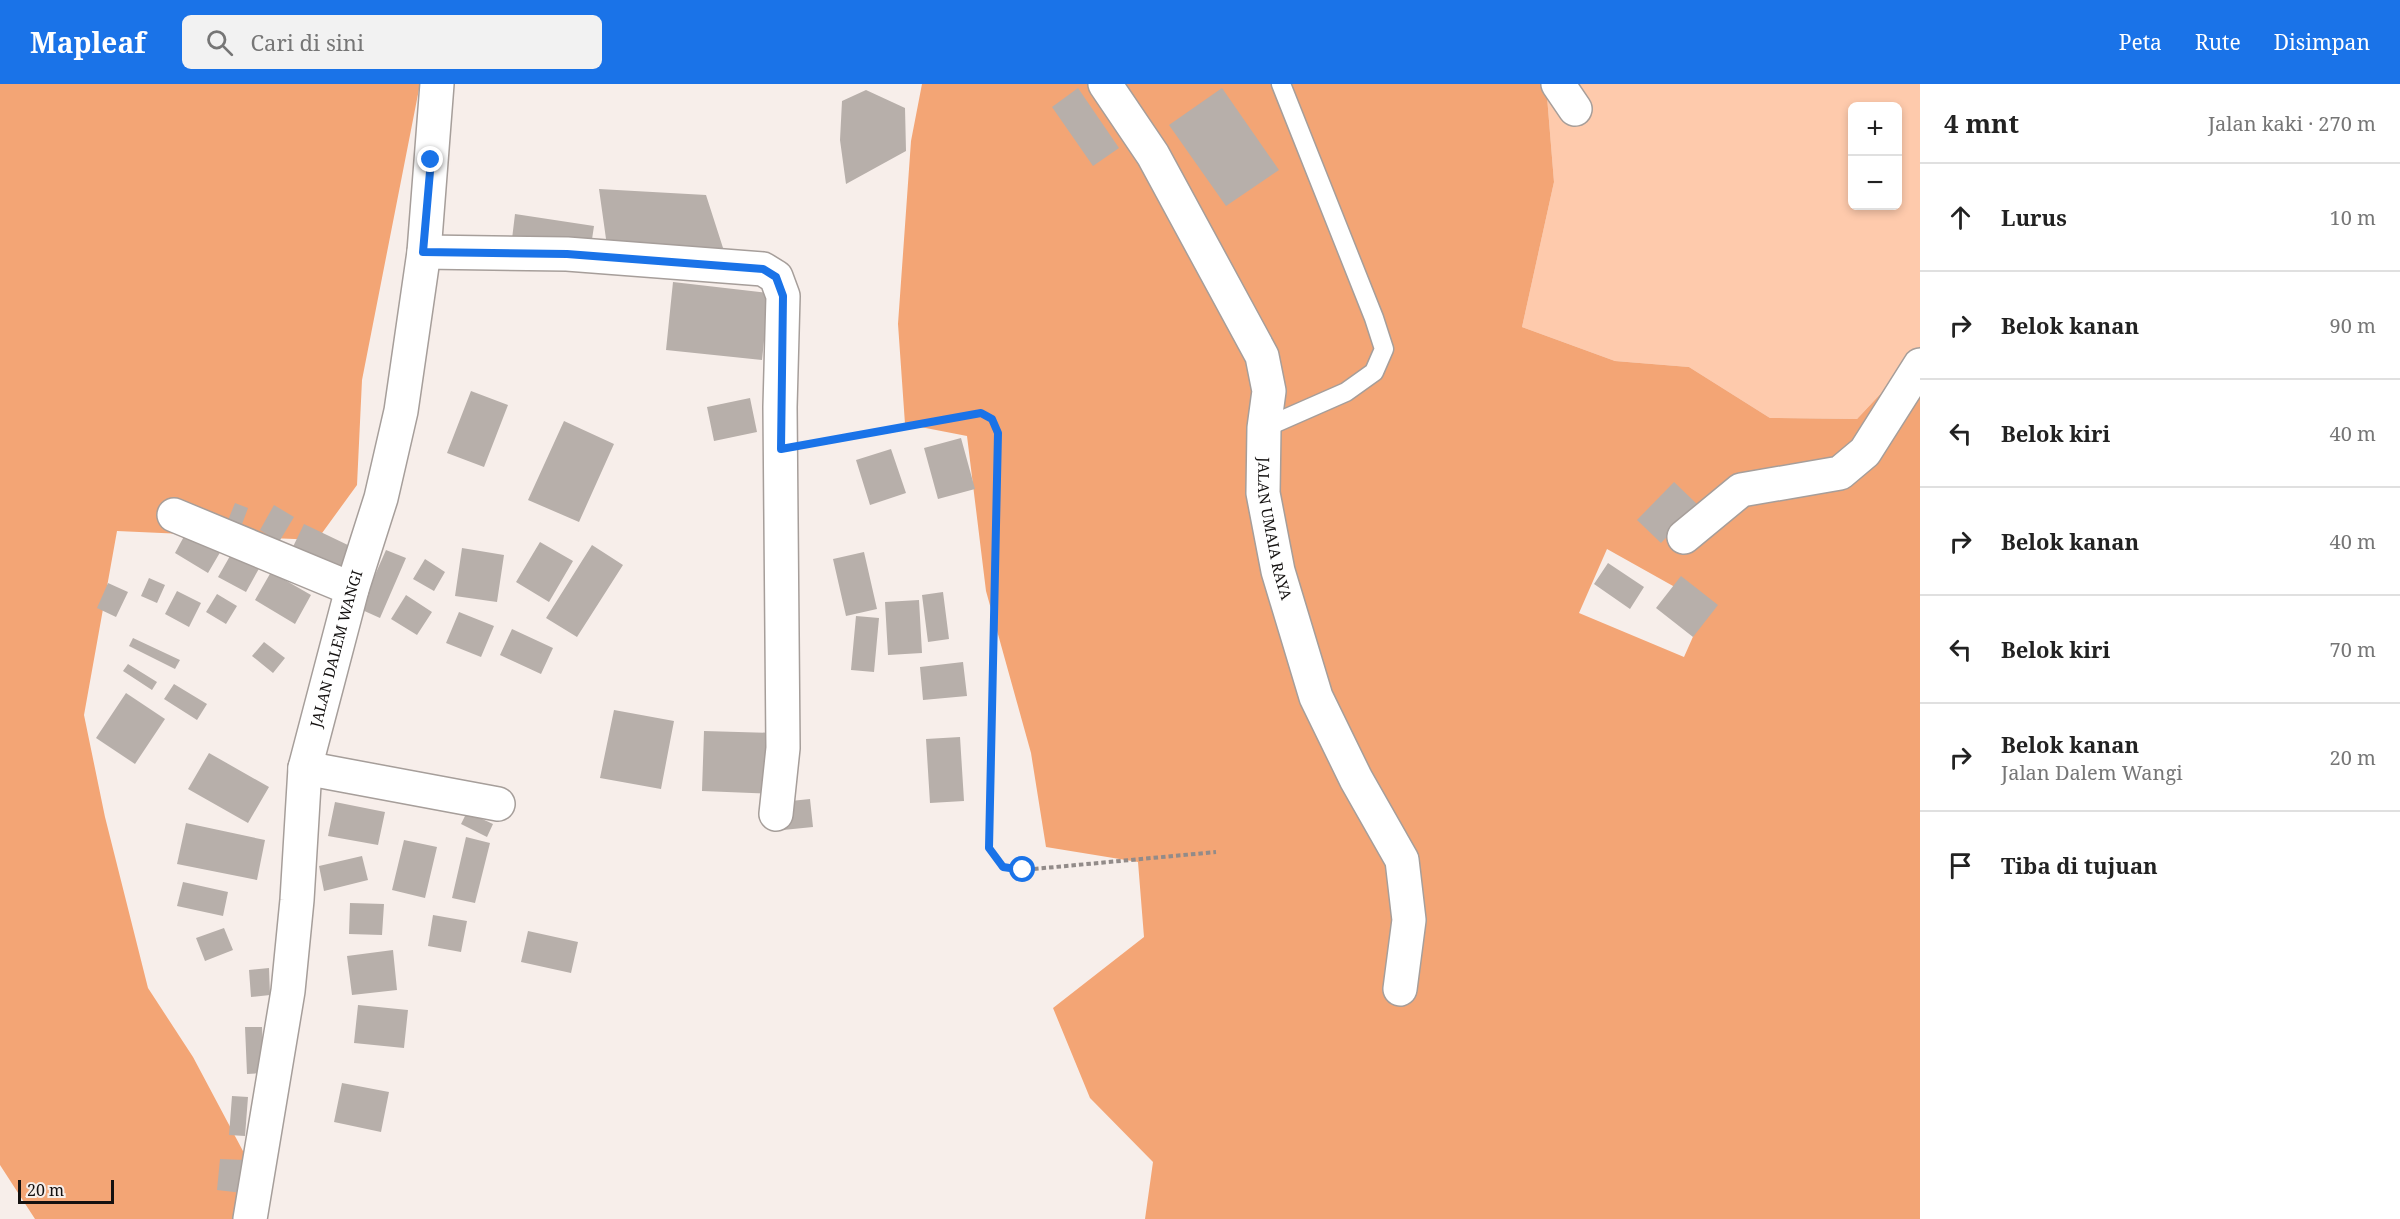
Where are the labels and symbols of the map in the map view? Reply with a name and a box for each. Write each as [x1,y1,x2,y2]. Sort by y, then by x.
route end [417,146,443,172]
street label: JALAN UMAIA RAYA [1254,456,1297,602]
street label: JALAN DALEM WANGI [305,567,366,730]
route start [1009,856,1035,882]
scale bar [18,1177,114,1204]

